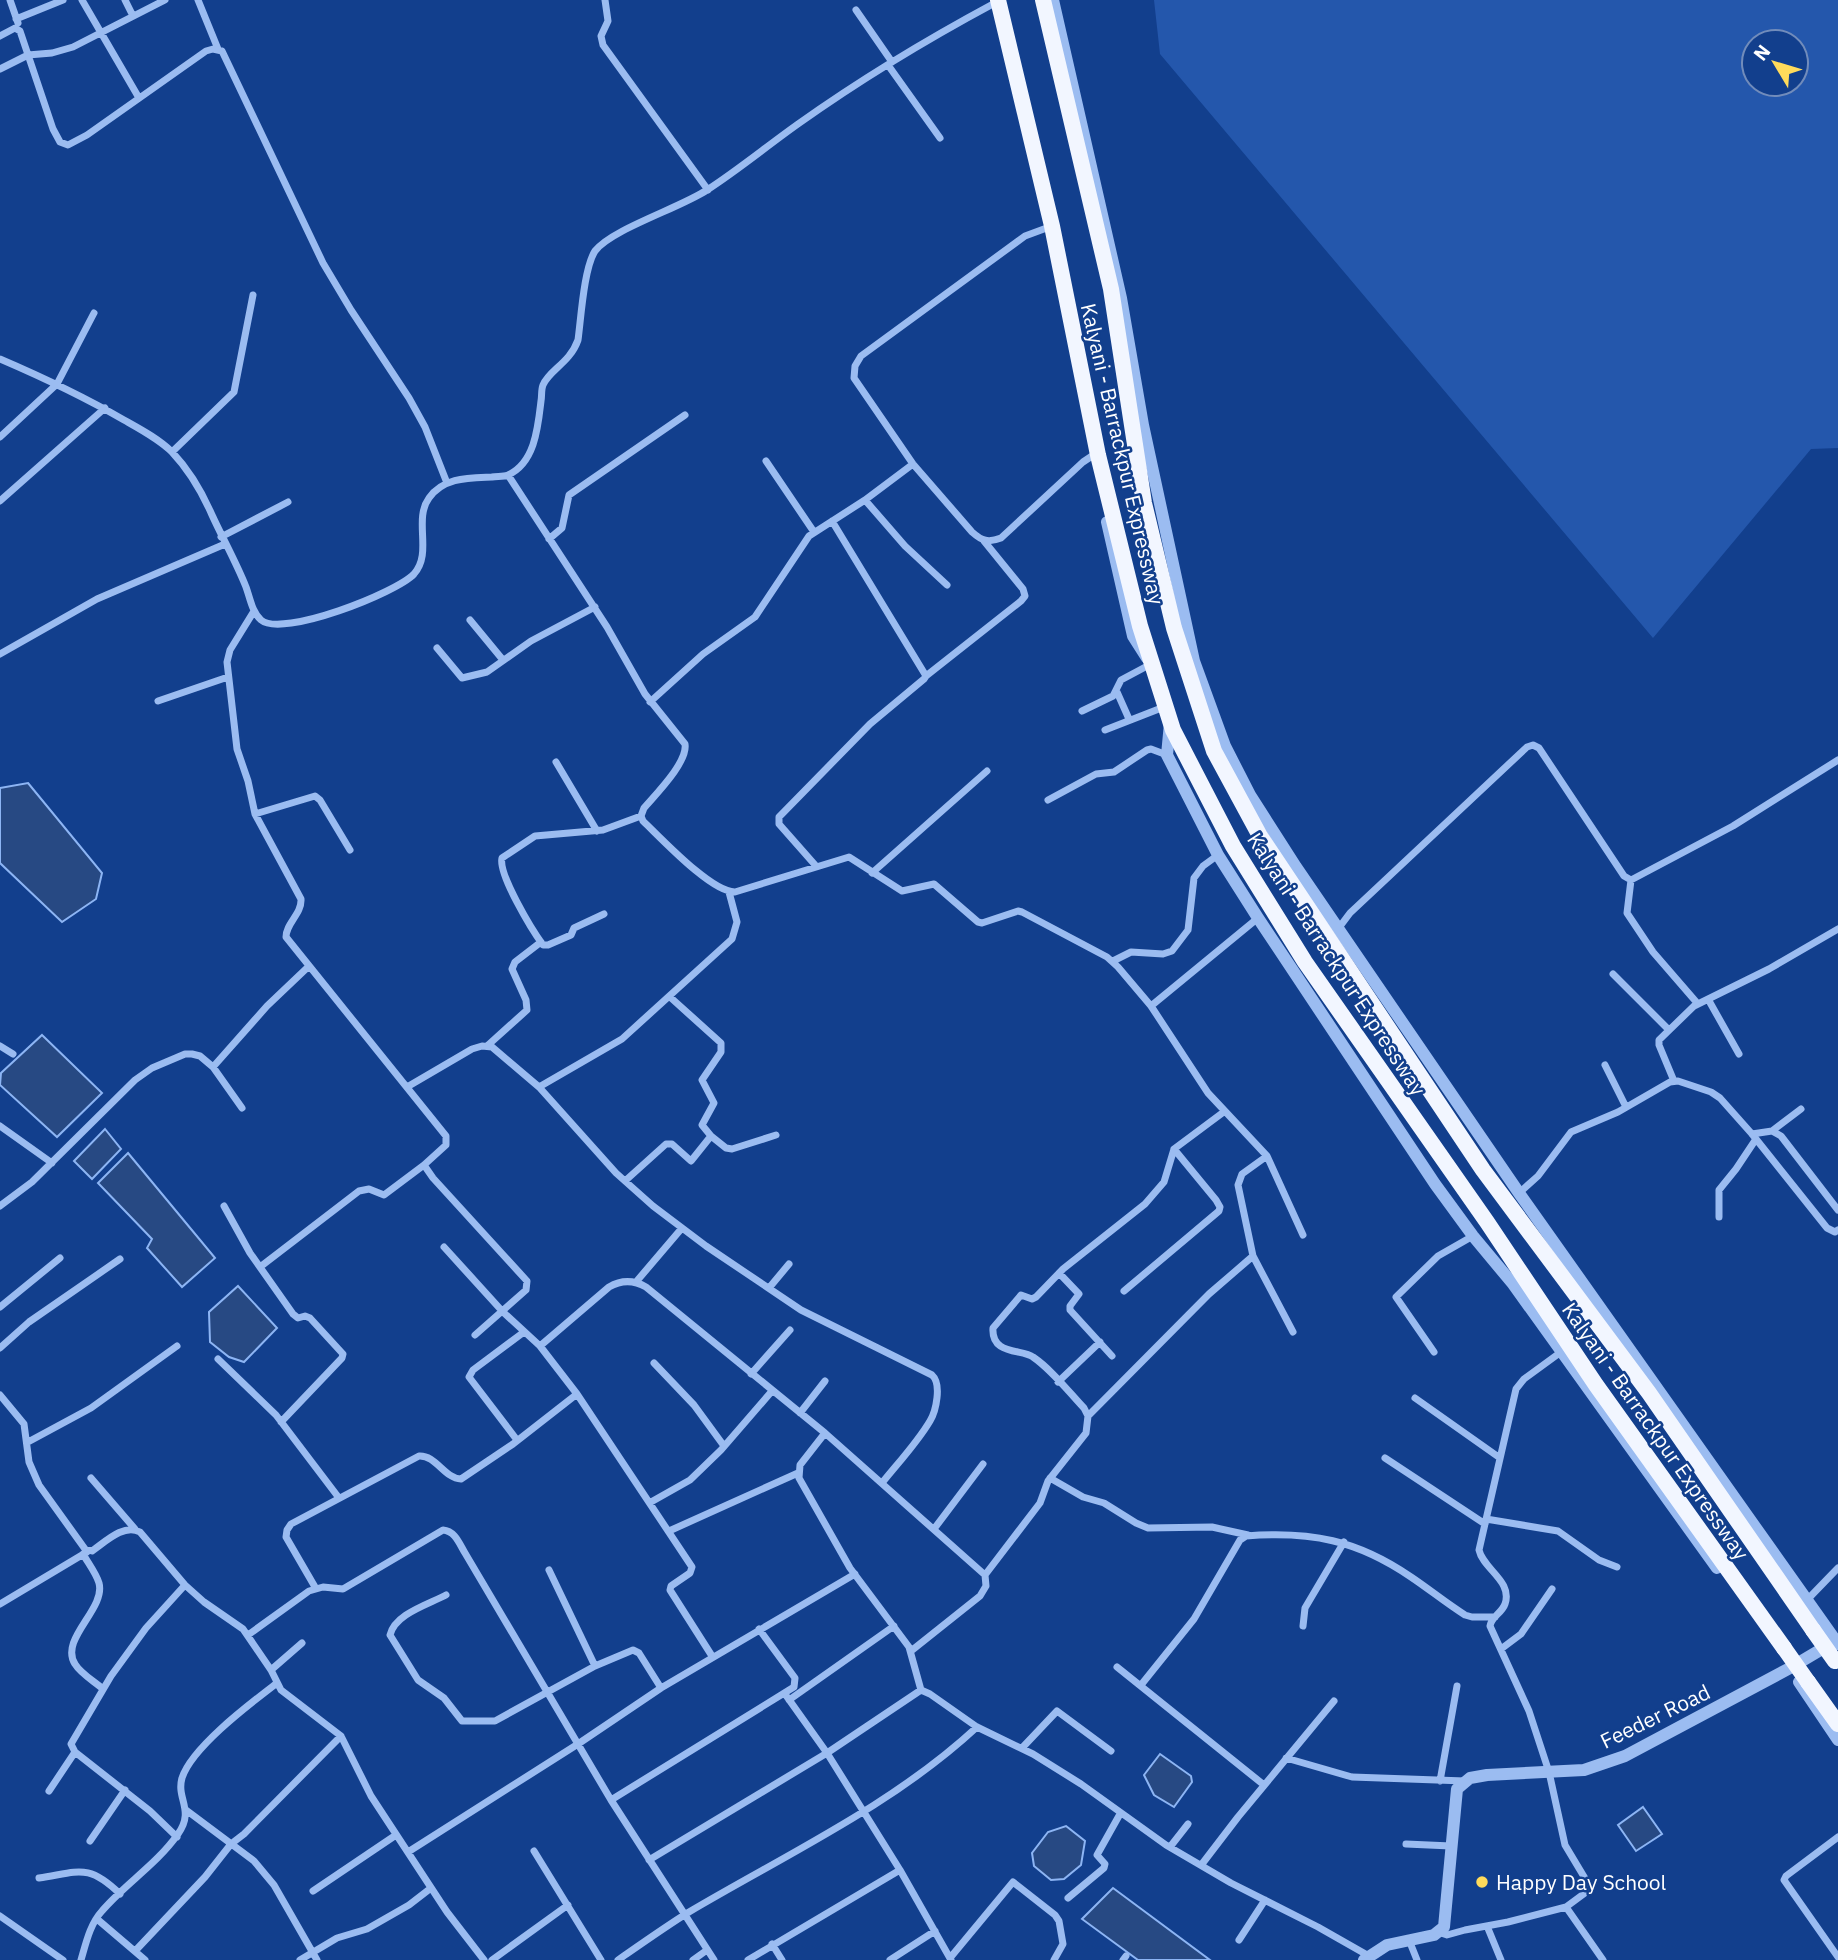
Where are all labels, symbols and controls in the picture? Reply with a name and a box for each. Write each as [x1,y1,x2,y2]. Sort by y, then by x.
north arrow [1740,28,1810,98]
text: N [1748,40,1775,65]
street label: Kalyani - Barrackpur Expressway [1075,301,1171,608]
street label: Kalyani - Barrackpur Expressway [1241,827,1433,1101]
street label: Kalyani - Barrackpur Expressway [1556,1297,1756,1566]
street label: Feeder Road [1595,1677,1715,1755]
place label: Happy Day School [1496,1868,1667,1896]
marker: Happy Day School [1474,1874,1490,1890]

